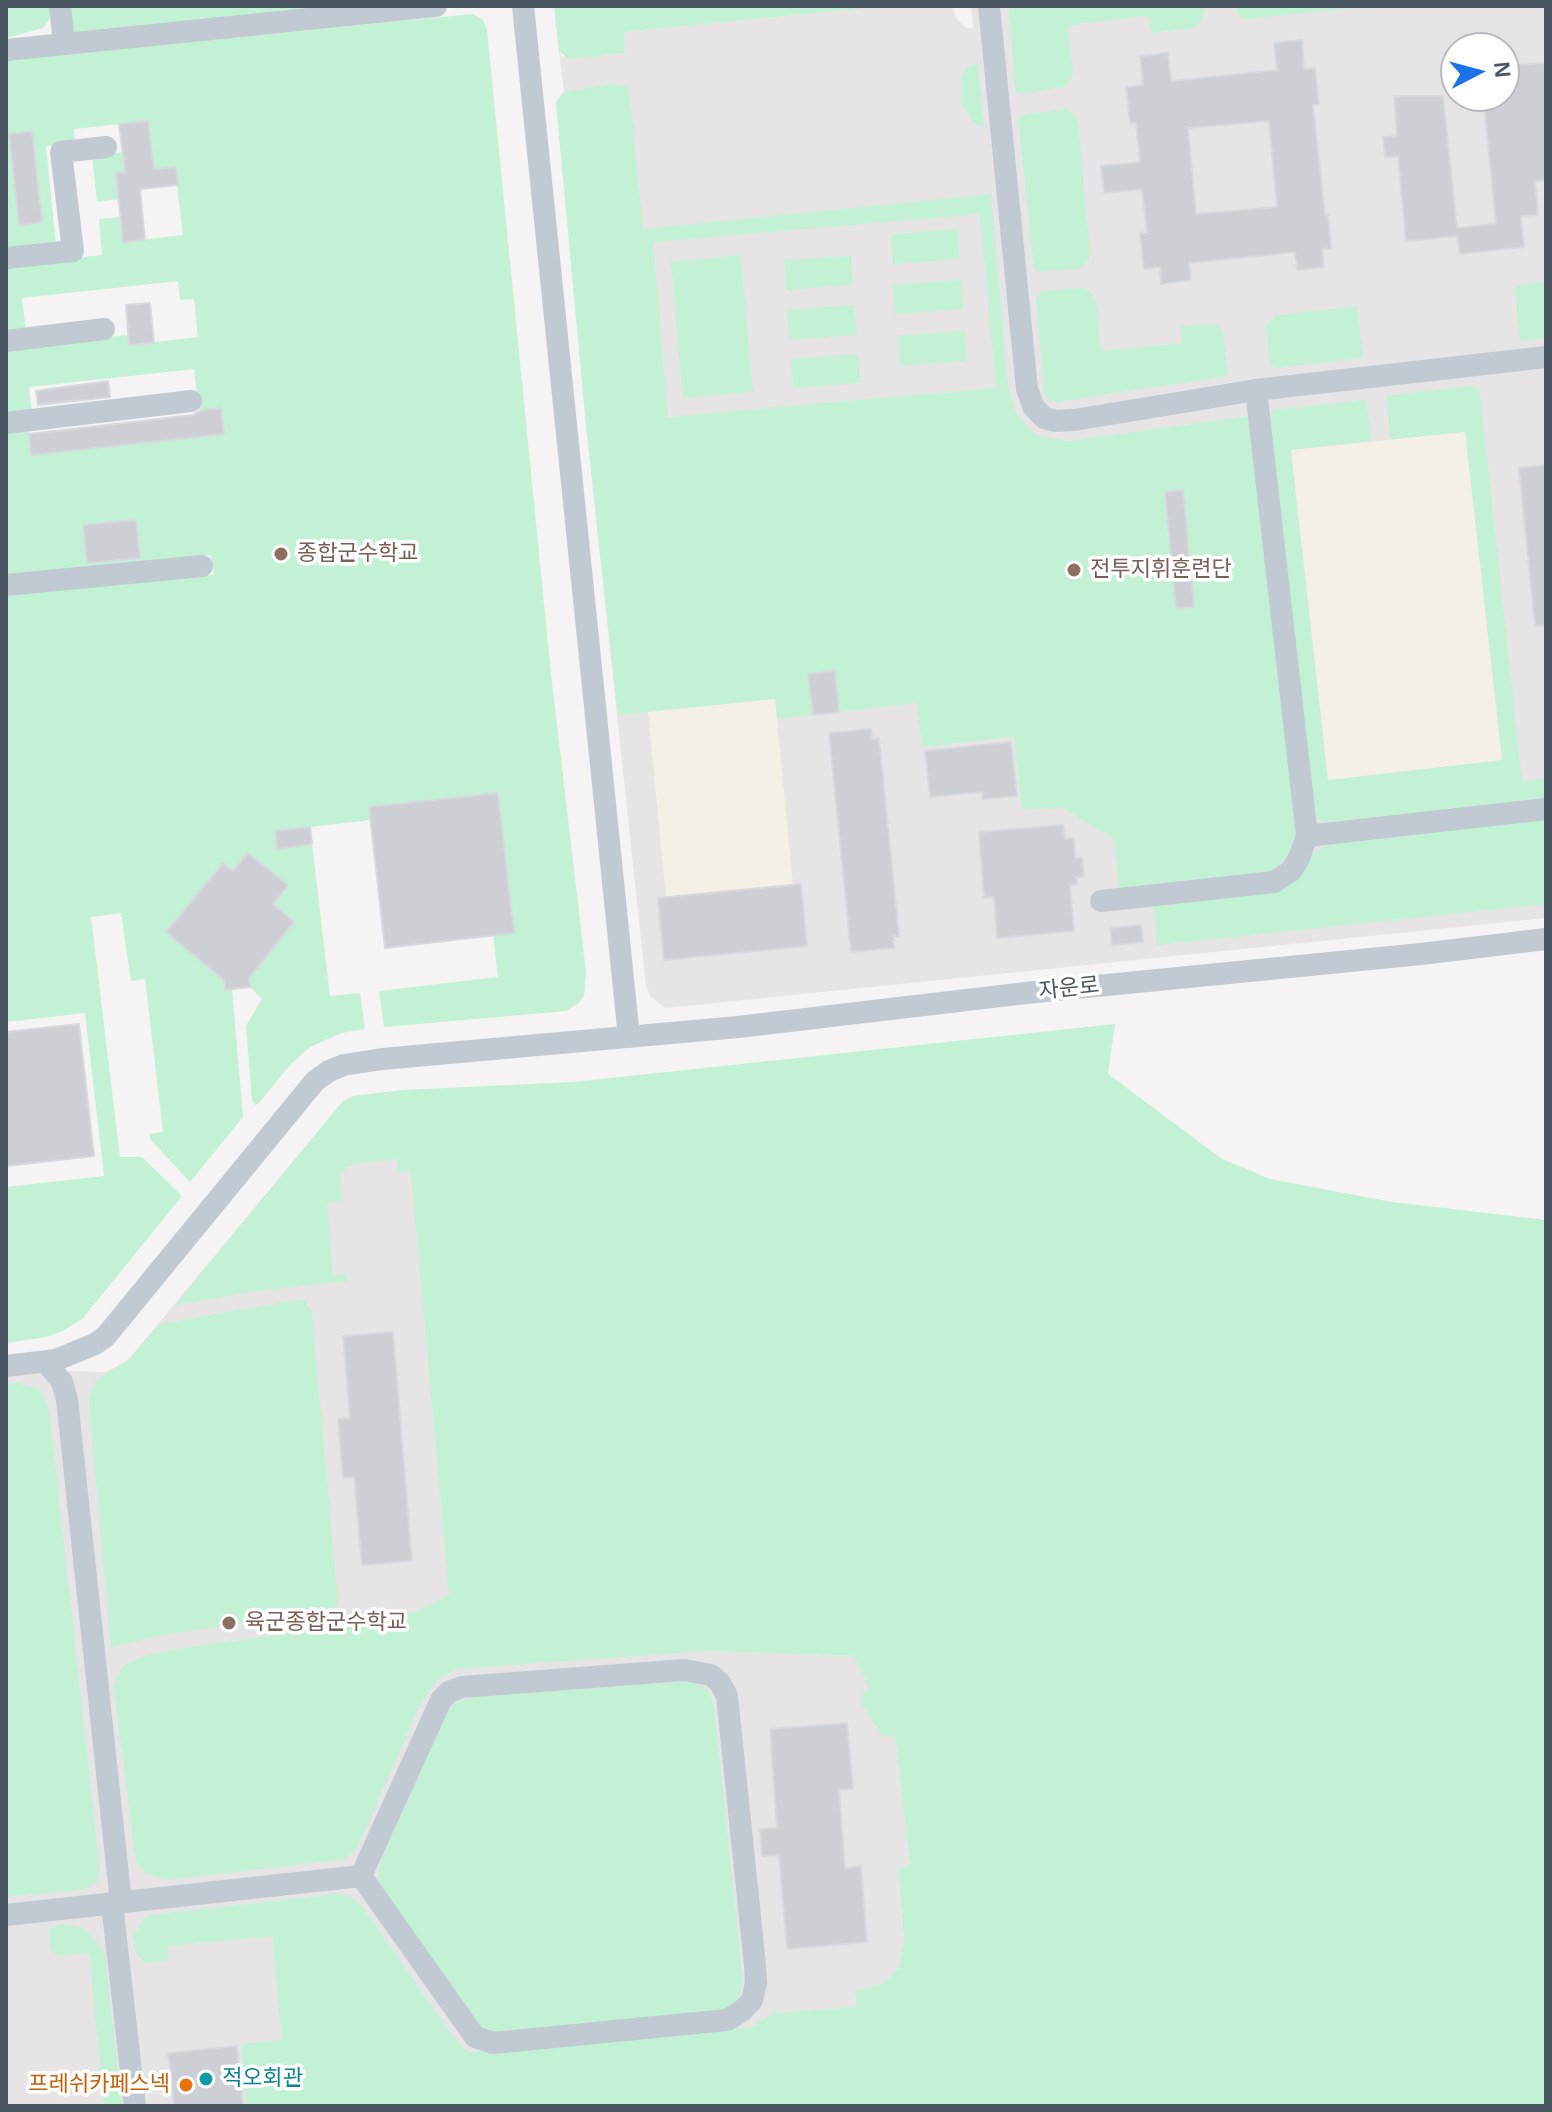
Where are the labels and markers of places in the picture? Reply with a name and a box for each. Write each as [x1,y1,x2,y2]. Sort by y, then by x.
place label: 종합군수학교 [297,541,418,567]
marker: 종합군수학교 [272,545,290,563]
place label: 전투지휘훈련단 [1090,557,1232,583]
marker: 전투지휘훈련단 [1065,561,1083,579]
place label: 육군종합군수학교 [245,1610,407,1636]
marker: 육군종합군수학교 [220,1614,238,1632]
place label: 적오회관 [222,2066,303,2092]
marker: 적오회관 [197,2070,215,2088]
place label: 프레쉬카페스넥 [28,2072,170,2098]
marker: 프레쉬카페스넥 [177,2076,195,2094]

